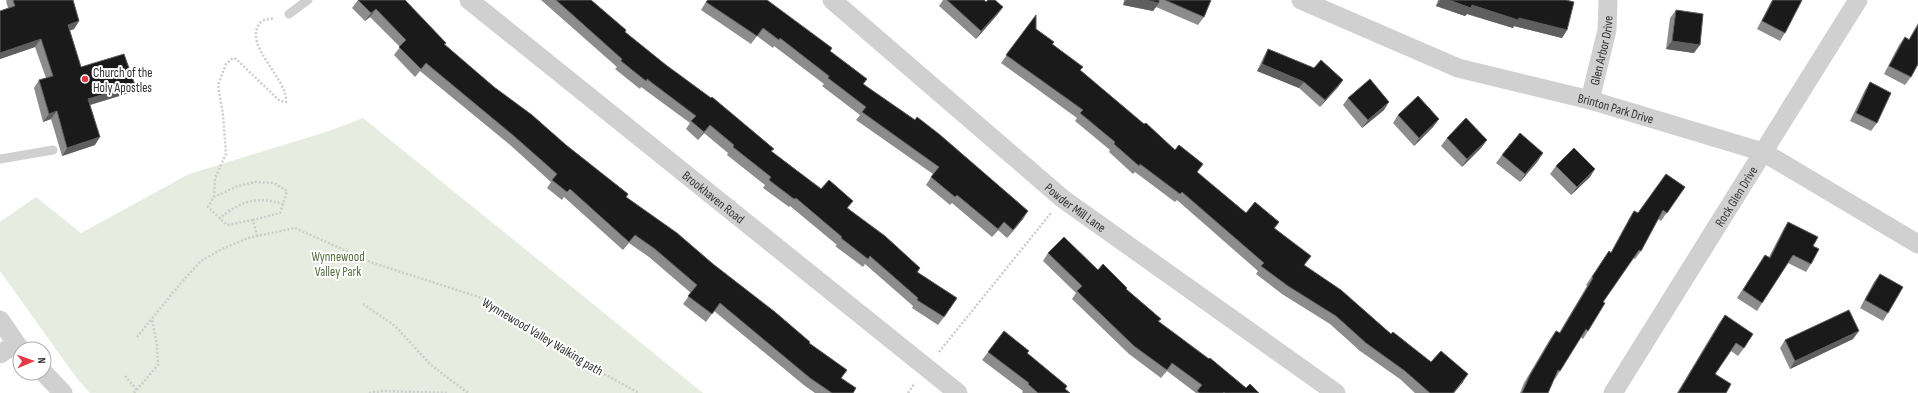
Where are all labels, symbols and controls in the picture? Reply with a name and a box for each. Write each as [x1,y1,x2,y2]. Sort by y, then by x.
street label: Glen Arbor Drive [1587,15,1616,87]
place label: Church of the Holy Apostles [93,65,153,96]
marker: Church of the Holy Apostles [80,74,90,84]
street label: Brinton Park Drive [1576,90,1655,128]
street label: Rock Glen Drive [1712,164,1761,230]
street label: Brookhaven Road [679,168,747,227]
street label: Powder Mill Lane [1041,180,1109,236]
park label: Wynnewood Valley Park [311,249,365,280]
street label: Wynnewood Valley Walking path [479,294,606,379]
north arrow [12,341,52,381]
text: N [35,358,48,364]

